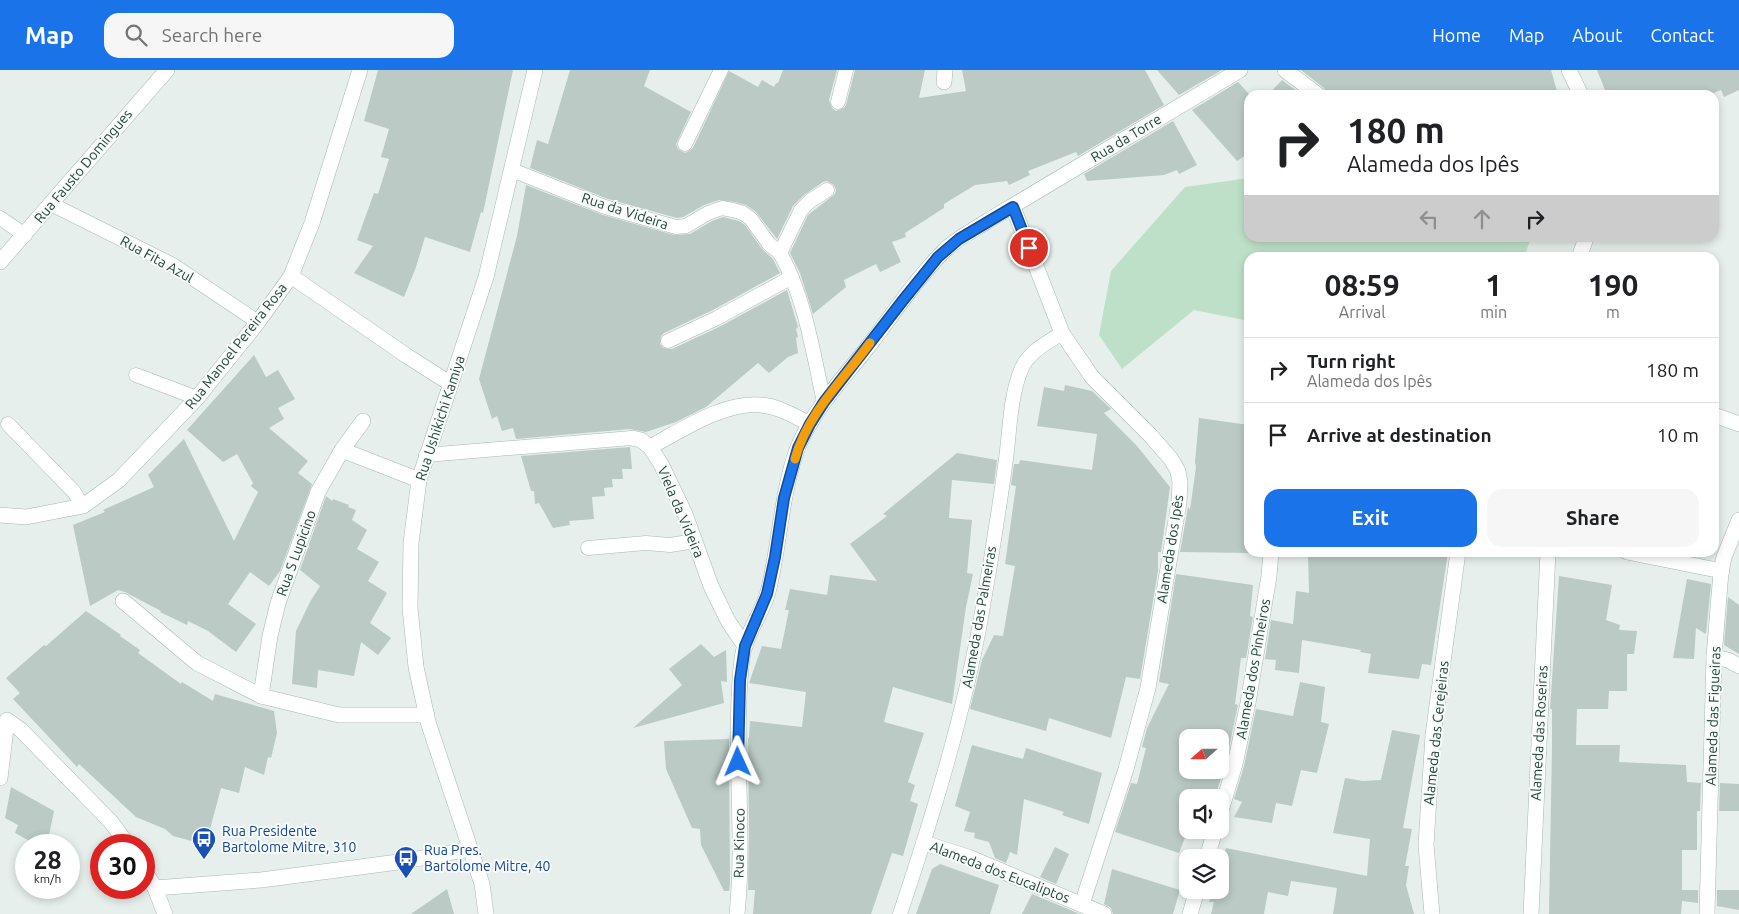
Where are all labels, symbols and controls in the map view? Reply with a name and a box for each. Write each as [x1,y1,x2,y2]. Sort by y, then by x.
search box [104,13,454,58]
icon: search [122,21,150,49]
text: Map [25,22,74,49]
text: Search here [162,24,262,46]
text: Home [1432,25,1481,45]
text: Map [1509,25,1544,45]
text: About [1572,25,1622,45]
text: Contact [1650,25,1714,45]
street label: Rua Fausto Domingues [31,106,135,226]
icon: right [1264,110,1329,175]
text: 180 m [1347,110,1445,150]
street label: Rua da Torre [1088,111,1164,165]
text: Alameda dos Ipês [1347,151,1519,176]
street label: Rua da Videira [580,189,670,233]
icon: left [1415,205,1443,233]
icon: ahead [1468,205,1496,233]
icon: right [1521,205,1549,233]
pin [1008,227,1050,269]
street label: Rua Fita Azul [118,232,197,286]
icon: arrive [1015,234,1043,262]
text: 08:59 [1325,268,1400,302]
text: 1 [1485,268,1502,302]
text: 190 [1588,268,1638,302]
street label: Rua Manoel Pereira Rosa [182,280,290,412]
text: Arrival [1339,303,1385,321]
text: min [1480,303,1507,321]
text: m [1606,303,1620,321]
text: Turn right [1307,350,1395,372]
street label: Rua Ushikichi Kamiya [412,353,468,483]
icon: right [1264,356,1292,384]
text: 180 m [1646,359,1699,381]
text: Alameda dos Ipês [1307,372,1432,390]
icon: arrive [1264,421,1292,449]
text: Arrive at destination [1307,424,1492,446]
text: 10 m [1657,424,1699,446]
street label: Viela da Videira [655,464,707,560]
button: Exit [1264,489,1477,547]
button: Share [1487,489,1699,547]
street label: Alameda dos Ipês [1154,494,1186,604]
street label: Rua S Lupicino [273,508,319,598]
street label: Alameda das Palmeiras [959,545,999,689]
street label: Alameda dos Pinheiros [1233,597,1273,741]
street label: Alameda das Figueiras [1703,646,1723,786]
street label: Alameda das Cerejeiras [1420,660,1452,806]
street label: Alameda das Roseiras [1527,665,1551,801]
north arrow [1179,729,1229,779]
map controls [1179,729,1229,899]
position arrow [711,735,763,787]
button: sound [1179,789,1229,839]
street label: Rua Kinoco [730,808,748,878]
place label: Rua Presidente Bartolome Mitre, 310 [222,823,356,855]
bus stop icon: Rua Presidente Bartolome Mitre, 310 [191,826,217,860]
speed limit sign: 30 [90,834,155,899]
street label: Alameda dos Eucaliptos [928,838,1072,906]
place label: Rua Pres. Bartolome Mitre, 40 [424,842,551,874]
bus stop icon: Rua Pres. Bartolome Mitre, 40 [393,845,419,879]
text: 28 [33,846,62,874]
button: layers [1179,849,1229,899]
text: km/h [34,872,61,885]

